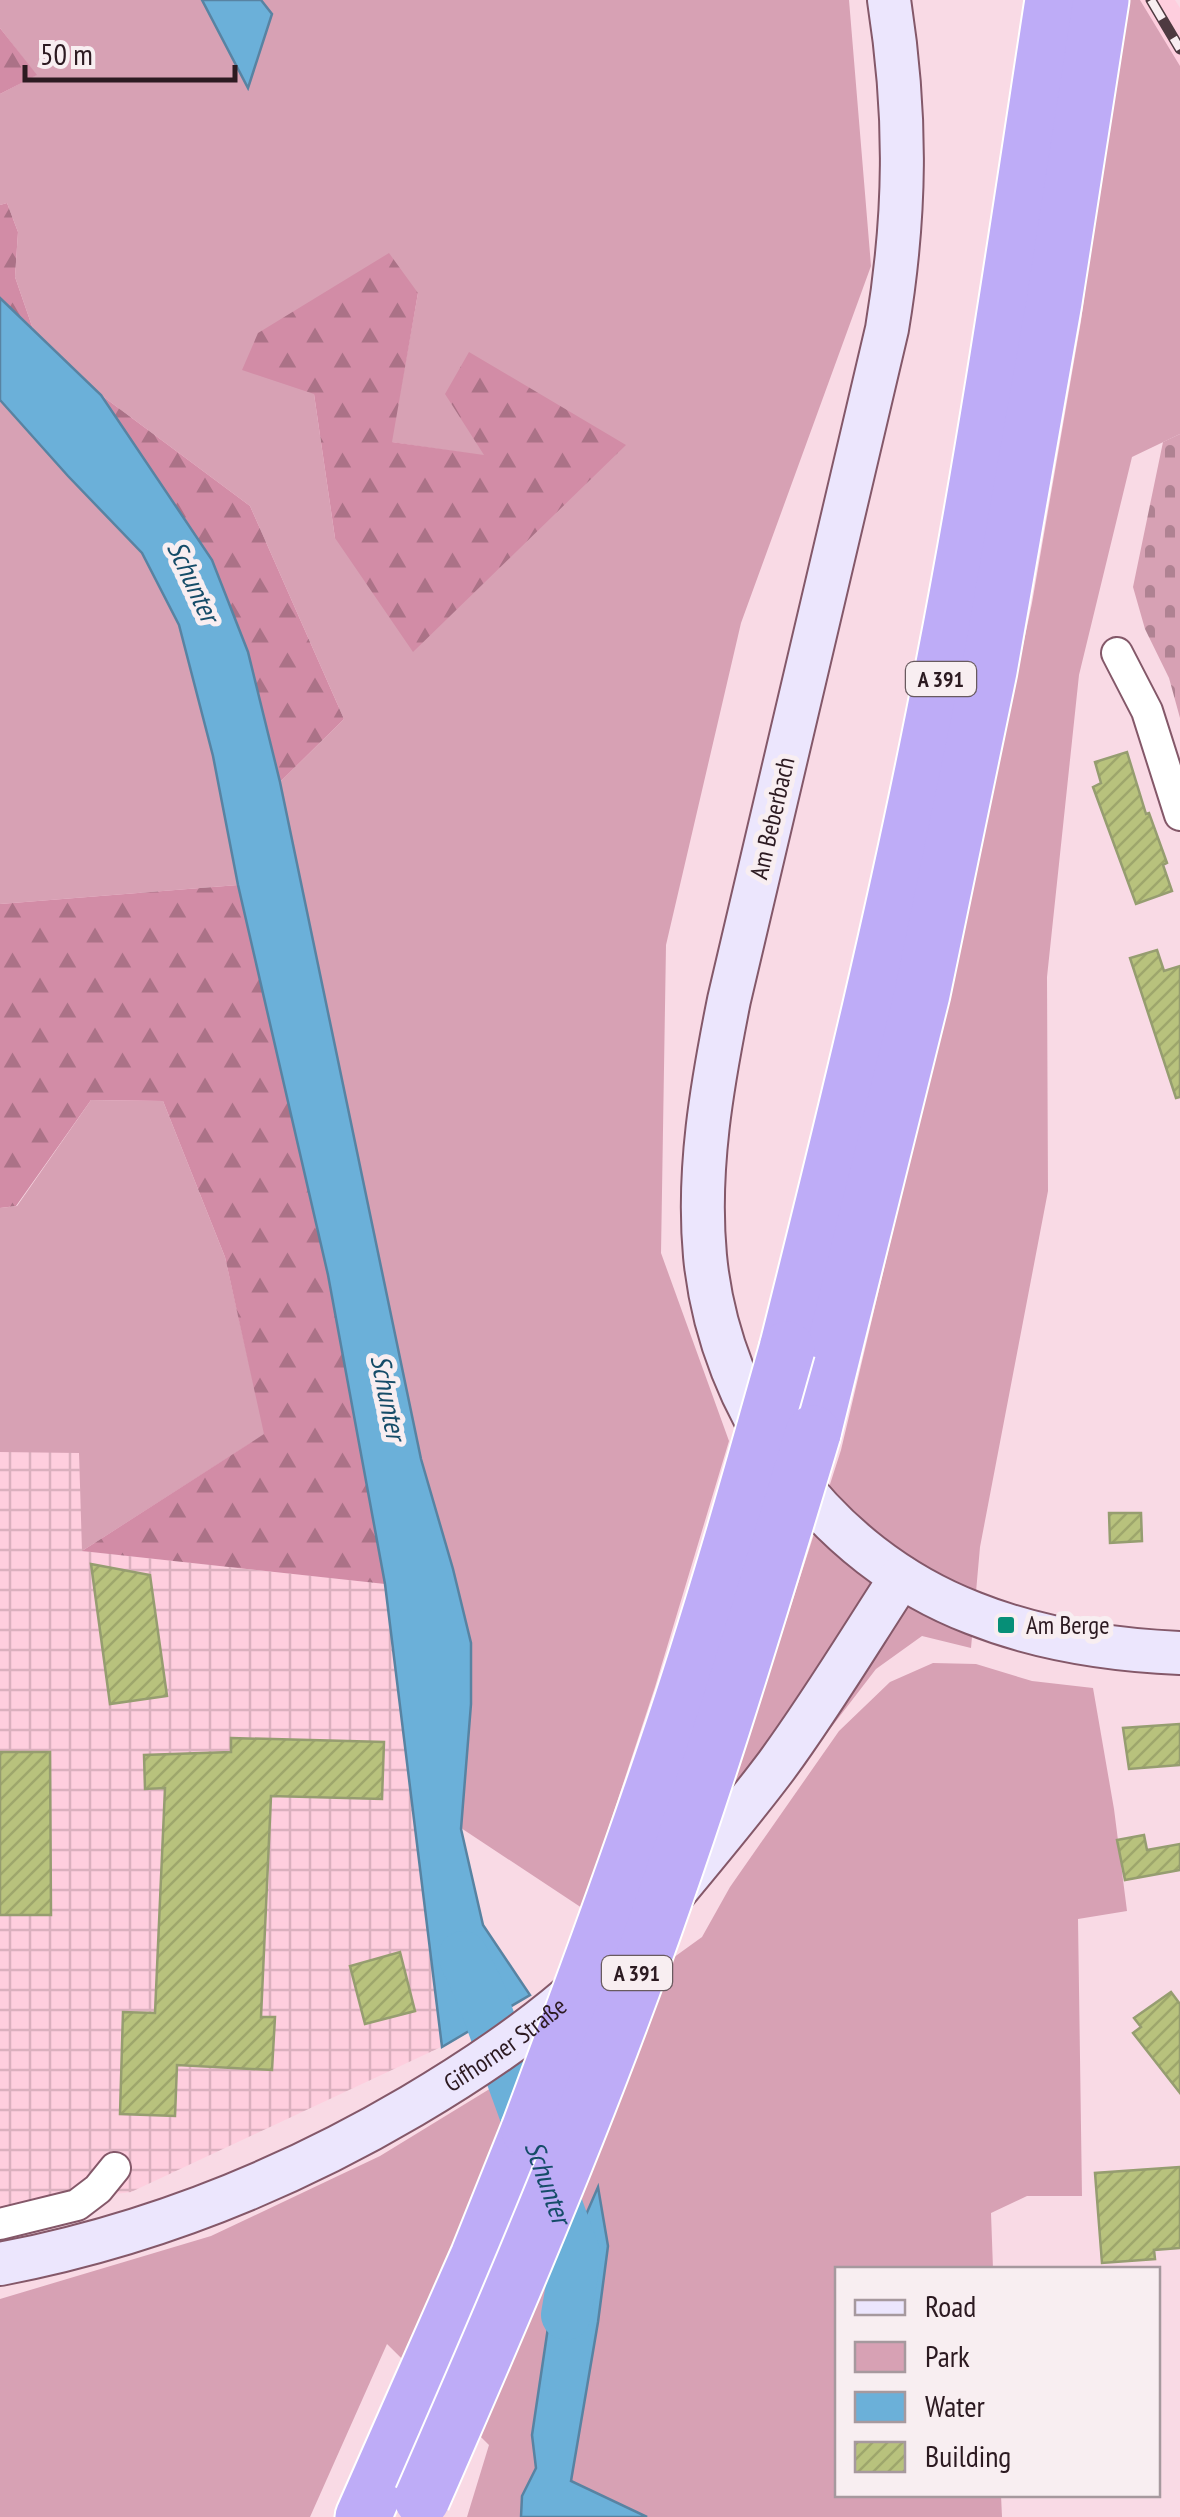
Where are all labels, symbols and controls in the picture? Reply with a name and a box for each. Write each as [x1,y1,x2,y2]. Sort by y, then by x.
scale bar [25,20,235,82]
text: 50 m [40,34,93,73]
water label: Schunter [159,534,231,631]
road number: A 391 [906,662,976,696]
street label: Am Beberbach [742,754,802,882]
water label: Schunter [363,1352,416,1447]
place label: Am Berge [1026,1609,1109,1641]
marker: Am Berge [995,1614,1017,1636]
road number: A 391 [602,1956,672,1990]
street label: Gifhorner Straße [438,1990,573,2099]
water label: Schunter [517,2136,583,2233]
legend [835,2267,1160,2497]
text: Road [925,2286,976,2325]
text: Park [925,2336,970,2375]
text: Water [925,2386,986,2425]
text: Building [925,2436,1011,2475]

